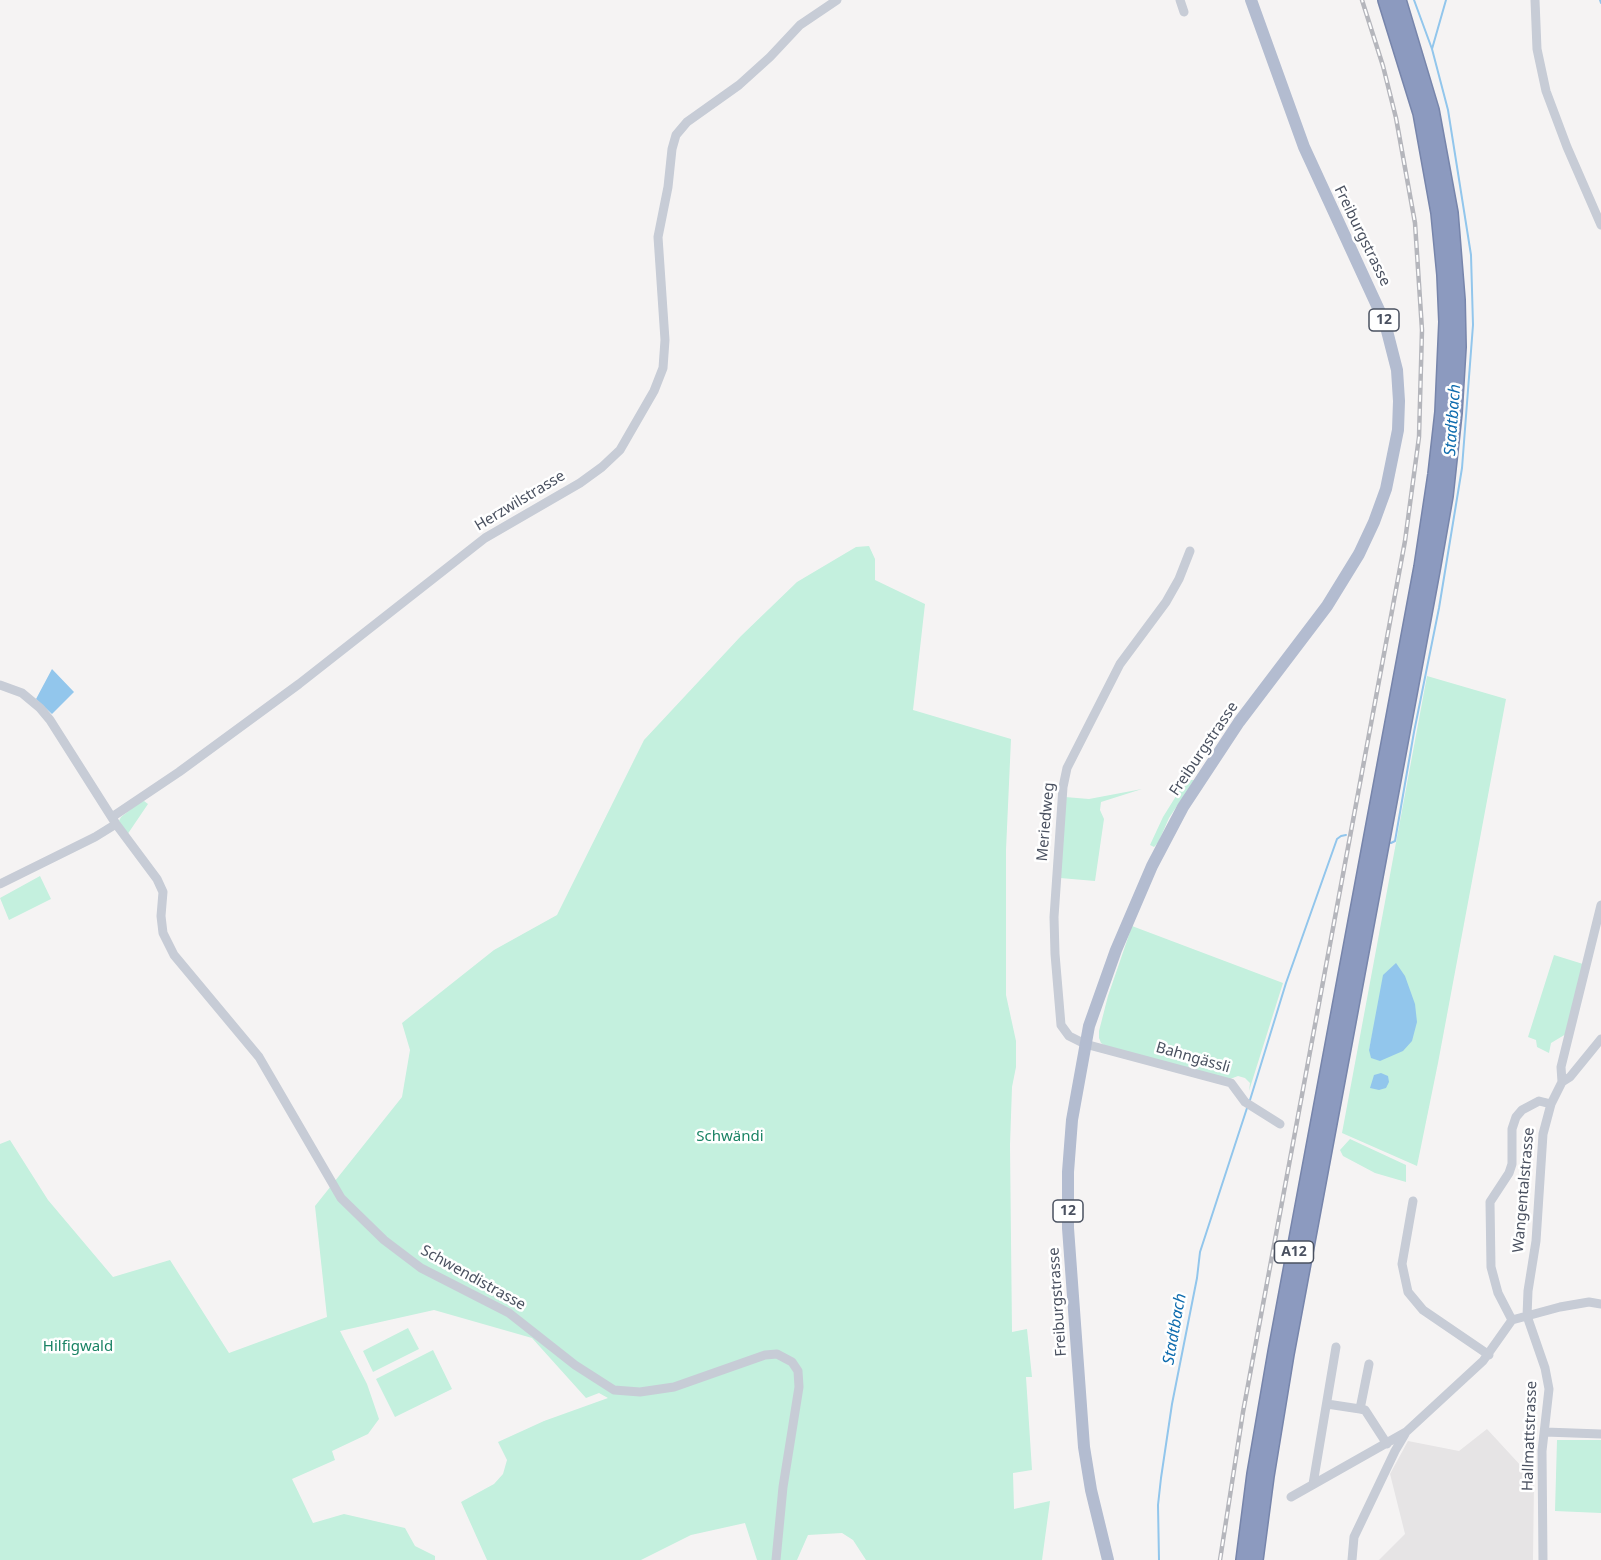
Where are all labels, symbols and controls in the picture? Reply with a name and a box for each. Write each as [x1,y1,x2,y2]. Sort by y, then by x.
street label: Freiburgstrasse [1330,183,1394,289]
road number: 12 [1369,309,1399,331]
water label: Stadtbach [1441,383,1465,457]
street label: Herzwilstrasse [472,467,568,535]
street label: Freiburgstrasse [1166,699,1242,799]
street label: Meriedweg [1034,782,1058,862]
street label: Bahngässli [1154,1039,1232,1077]
street label: Wangentalstrasse [1510,1127,1538,1253]
park label: Schwändi [696,1128,764,1146]
road number: 12 [1053,1200,1083,1222]
road number: A12 [1274,1241,1314,1263]
street label: Schwendistrasse [417,1242,529,1314]
street label: Freiburgstrasse [1045,1247,1071,1357]
water label: Stadtbach [1159,1292,1191,1366]
park label: Hilfigwald [43,1338,113,1356]
street label: Hallmattstrasse [1519,1381,1541,1491]

